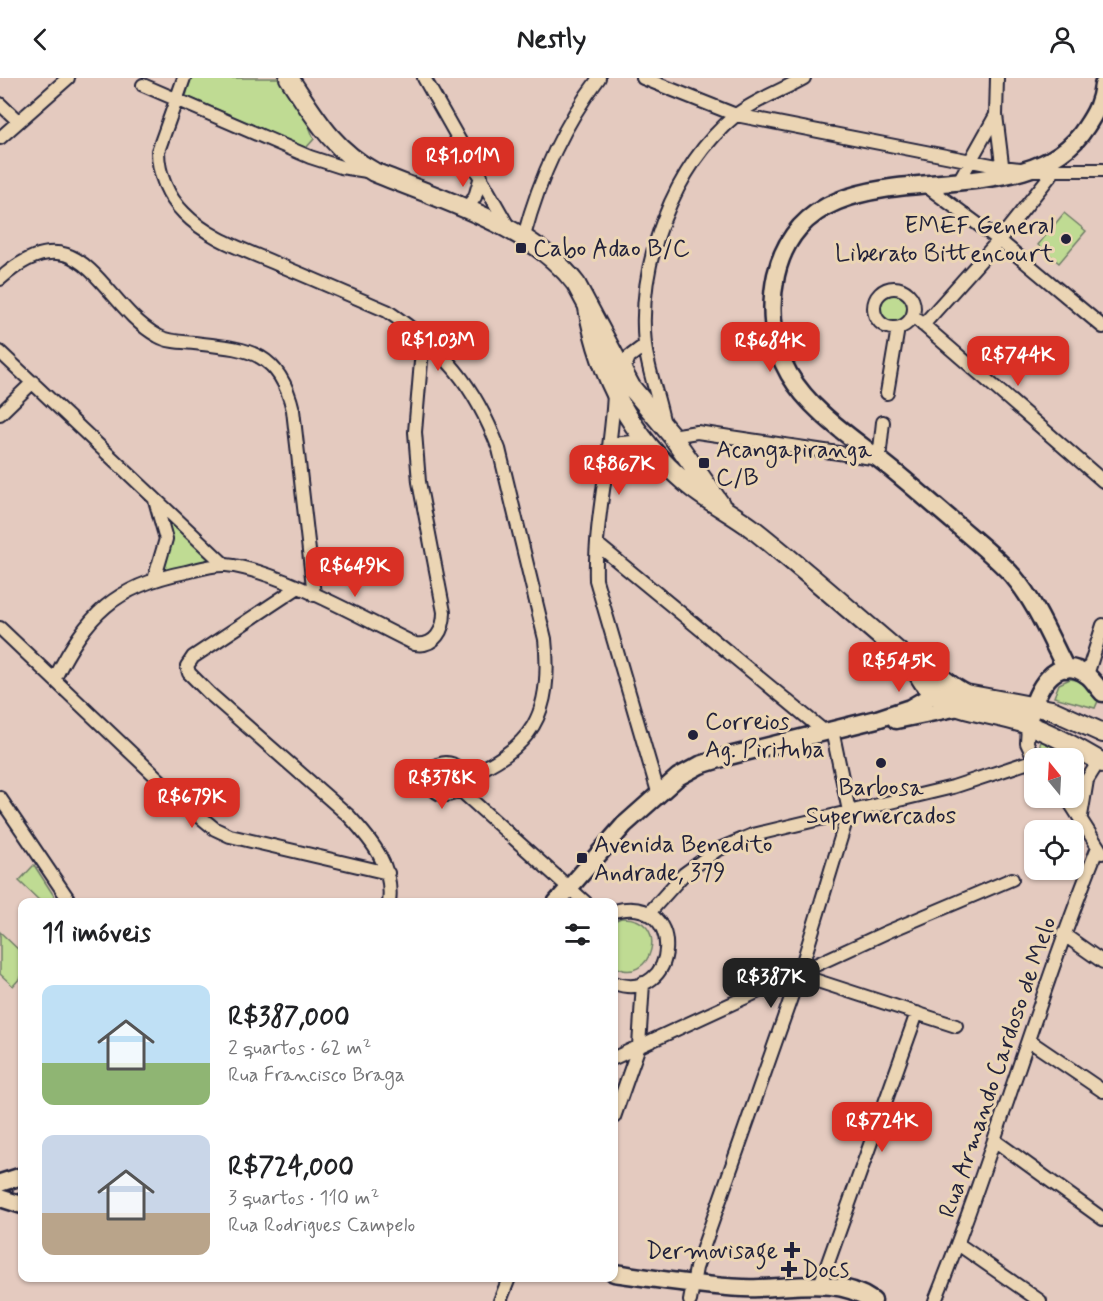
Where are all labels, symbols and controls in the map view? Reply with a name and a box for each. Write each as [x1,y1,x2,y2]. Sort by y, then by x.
text: Nestly [517,22,586,57]
icon: back [24,23,57,56]
icon: person [1046,23,1079,56]
pin: R$1.01M [408,137,518,188]
text: R$1.01M [426,143,500,170]
place label: EMEF General Liberato Bittencourt [835,211,1054,270]
marker: EMEF General Liberato Bittencourt [1059,232,1073,246]
place label: Cabo Adao B/C [533,234,690,265]
marker: Cabo Adao B/C [514,241,528,255]
pin: R$1.03M [383,321,493,372]
pin: R$684K [721,322,819,373]
text: R$1.03M [401,327,475,354]
text: R$684K [735,328,805,355]
pin: R$744K [969,336,1067,387]
text: R$744K [981,342,1055,369]
place label: Acangapiranga C/B [716,435,873,494]
pin: R$867K [570,445,668,496]
text: R$867K [583,451,655,478]
marker: Acangapiranga C/B [697,456,711,470]
pin: R$649K [306,547,404,598]
text: R$649K [320,553,390,580]
pin: R$545K [850,642,948,693]
text: R$545K [863,648,935,675]
place label: Correios Ag. Pirituba [705,707,825,766]
marker: Correios Ag. Pirituba [686,728,700,742]
north arrow [1024,748,1084,808]
map controls [1024,748,1084,880]
marker: Barbosa Supermercados [874,756,888,770]
pin: R$378K [393,759,491,810]
text: R$378K [408,765,476,792]
place label: Barbosa Supermercados [806,773,956,832]
pin: R$679K [143,778,241,829]
text: R$679K [158,784,226,811]
button: locate [1024,820,1084,880]
place label: Avenida Benedito Andrade, 379 [594,830,772,889]
marker: Avenida Benedito Andrade, 379 [575,851,589,865]
street label: Rua Armando Cardoso de Melo [932,913,1065,1222]
text: 11 imóveis [42,917,151,951]
icon: filters [561,918,594,951]
pin: R$387K [722,958,820,1009]
text: R$387K [737,964,805,991]
text: R$387,000 [228,1001,350,1035]
icon: home [90,1009,162,1081]
text: 2 quartos · 62 m² [228,1035,371,1062]
text: Rua Francisco Braga [228,1062,405,1089]
pin: R$724K [833,1102,931,1153]
text: R$724K [846,1108,918,1135]
text: R$724,000 [228,1151,354,1185]
icon: home [90,1159,162,1231]
text: 3 quartos · 110 m² [228,1185,379,1212]
text: Rua Rodrigues Campelo [228,1212,415,1239]
place label: Dermovisage [646,1236,778,1270]
marker: Dermovisage [783,1241,801,1259]
place label: Docs [802,1255,849,1286]
marker: Docs [780,1260,798,1278]

